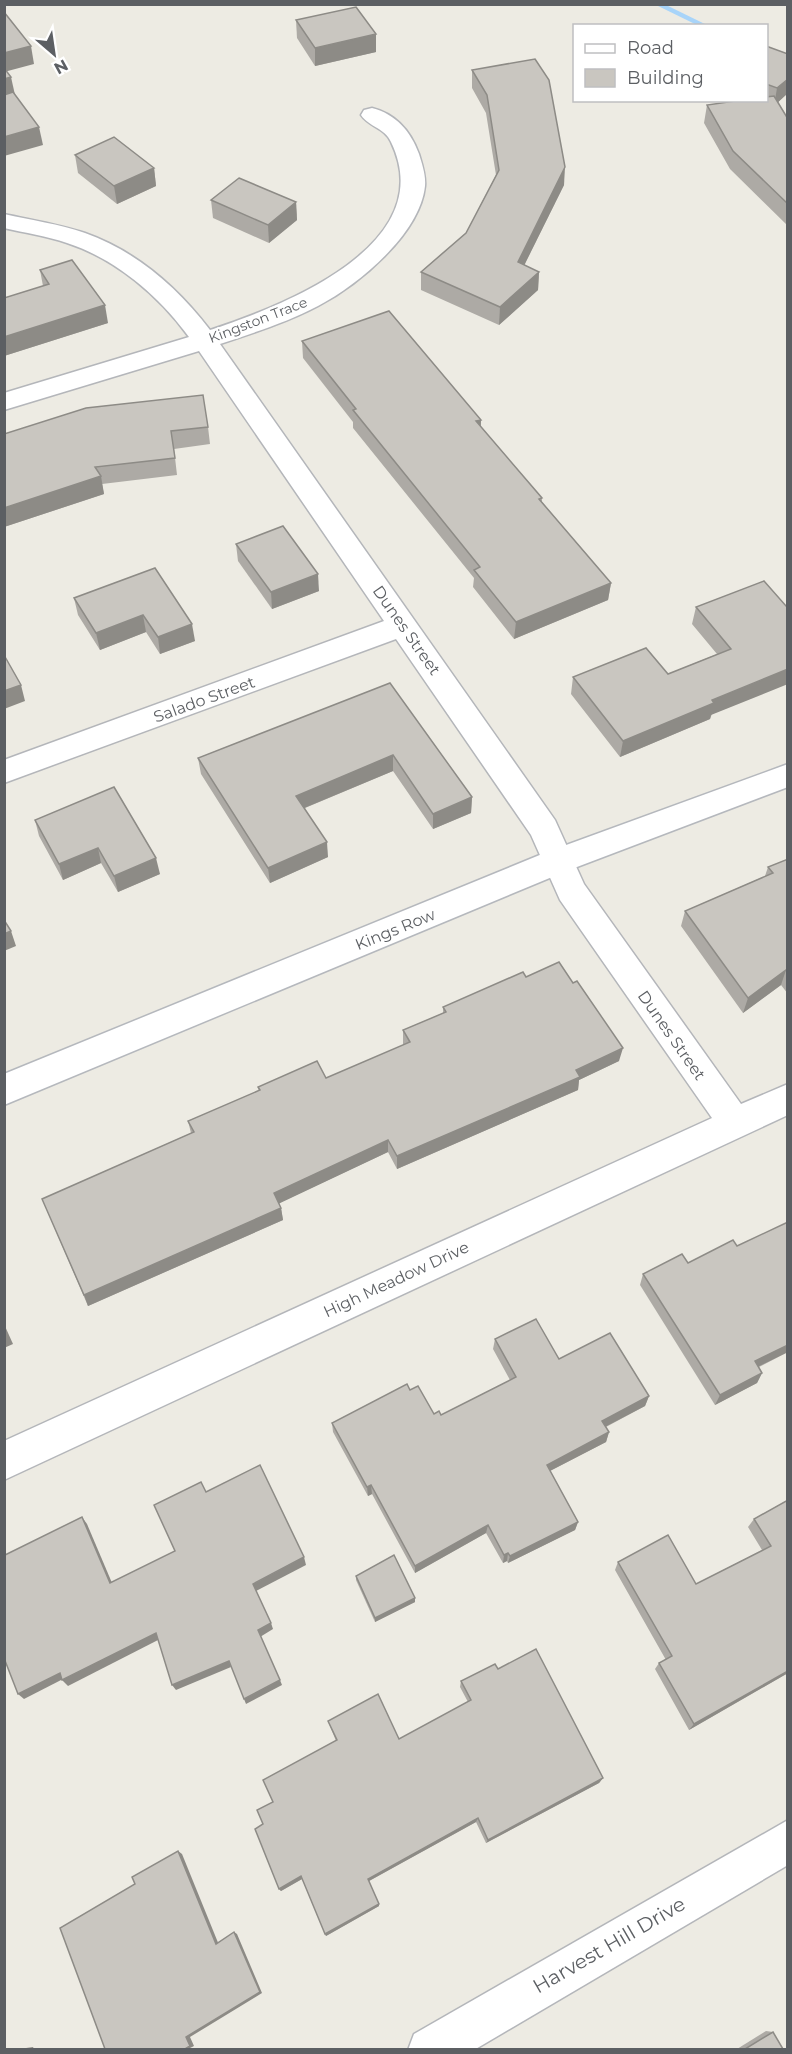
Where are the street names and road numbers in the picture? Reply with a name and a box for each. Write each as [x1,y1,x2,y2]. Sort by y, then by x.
street label: Kingston Trace [206,293,310,347]
street label: Dunes Street [369,582,445,679]
street label: Salado Street [151,672,258,727]
street label: Kings Row [352,905,438,954]
street label: Dunes Street [634,987,710,1084]
street label: High Meadow Drive [320,1237,472,1321]
street label: Harvest Hill Drive [528,1892,690,1998]

